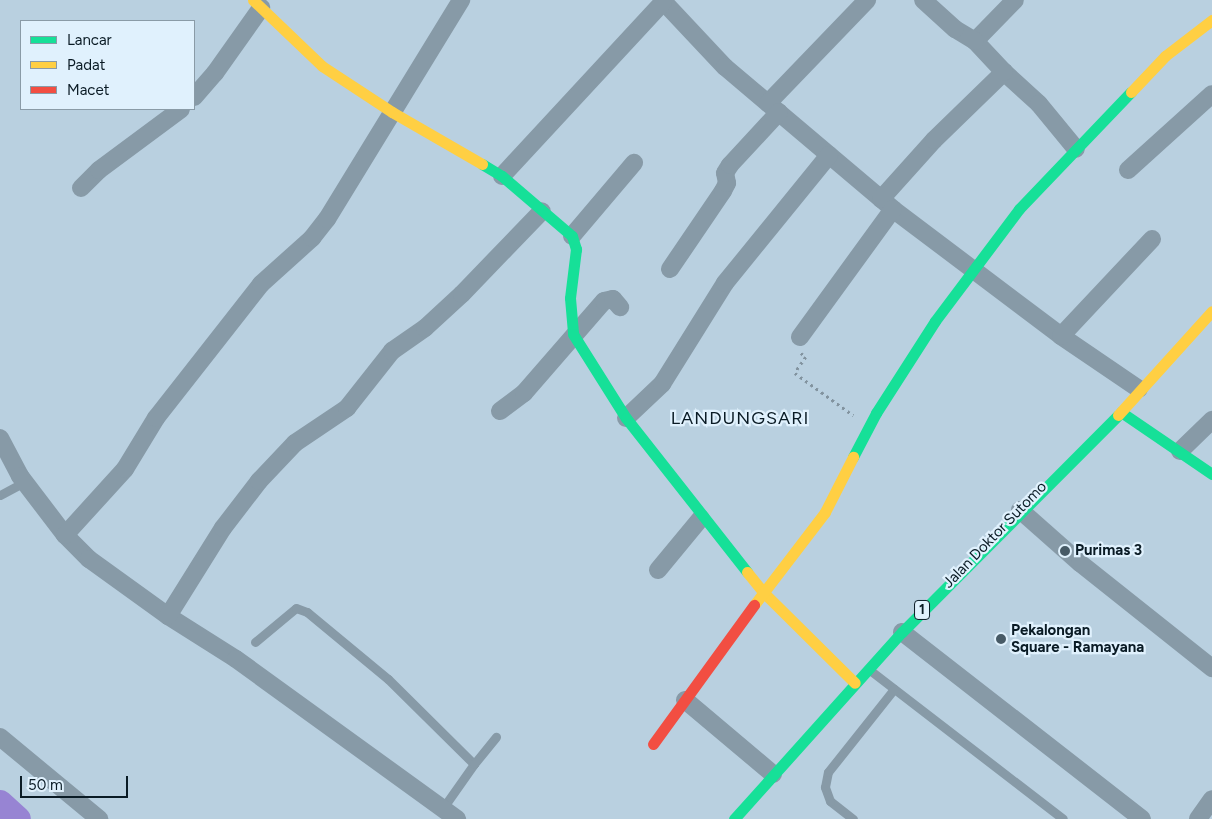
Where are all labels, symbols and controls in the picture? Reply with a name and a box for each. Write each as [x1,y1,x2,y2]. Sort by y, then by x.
legend [20,20,195,110]
text: Lancar [67,31,112,49]
text: Padat [67,56,105,74]
text: Macet [67,81,109,99]
district label: LANDUNGSARI [669,407,811,429]
street label: Jalan Doktor Sutomo [939,478,1051,592]
place label: Purimas 3 [1075,542,1142,560]
marker: Purimas 3 [1059,545,1071,557]
road number: 1 [913,598,931,622]
place label: Pekalongan Square - Ramayana [1011,621,1144,656]
marker: Pekalongan Square - Ramayana [995,633,1007,645]
scale bar [22,766,130,798]
text: 50 m [28,776,63,794]

